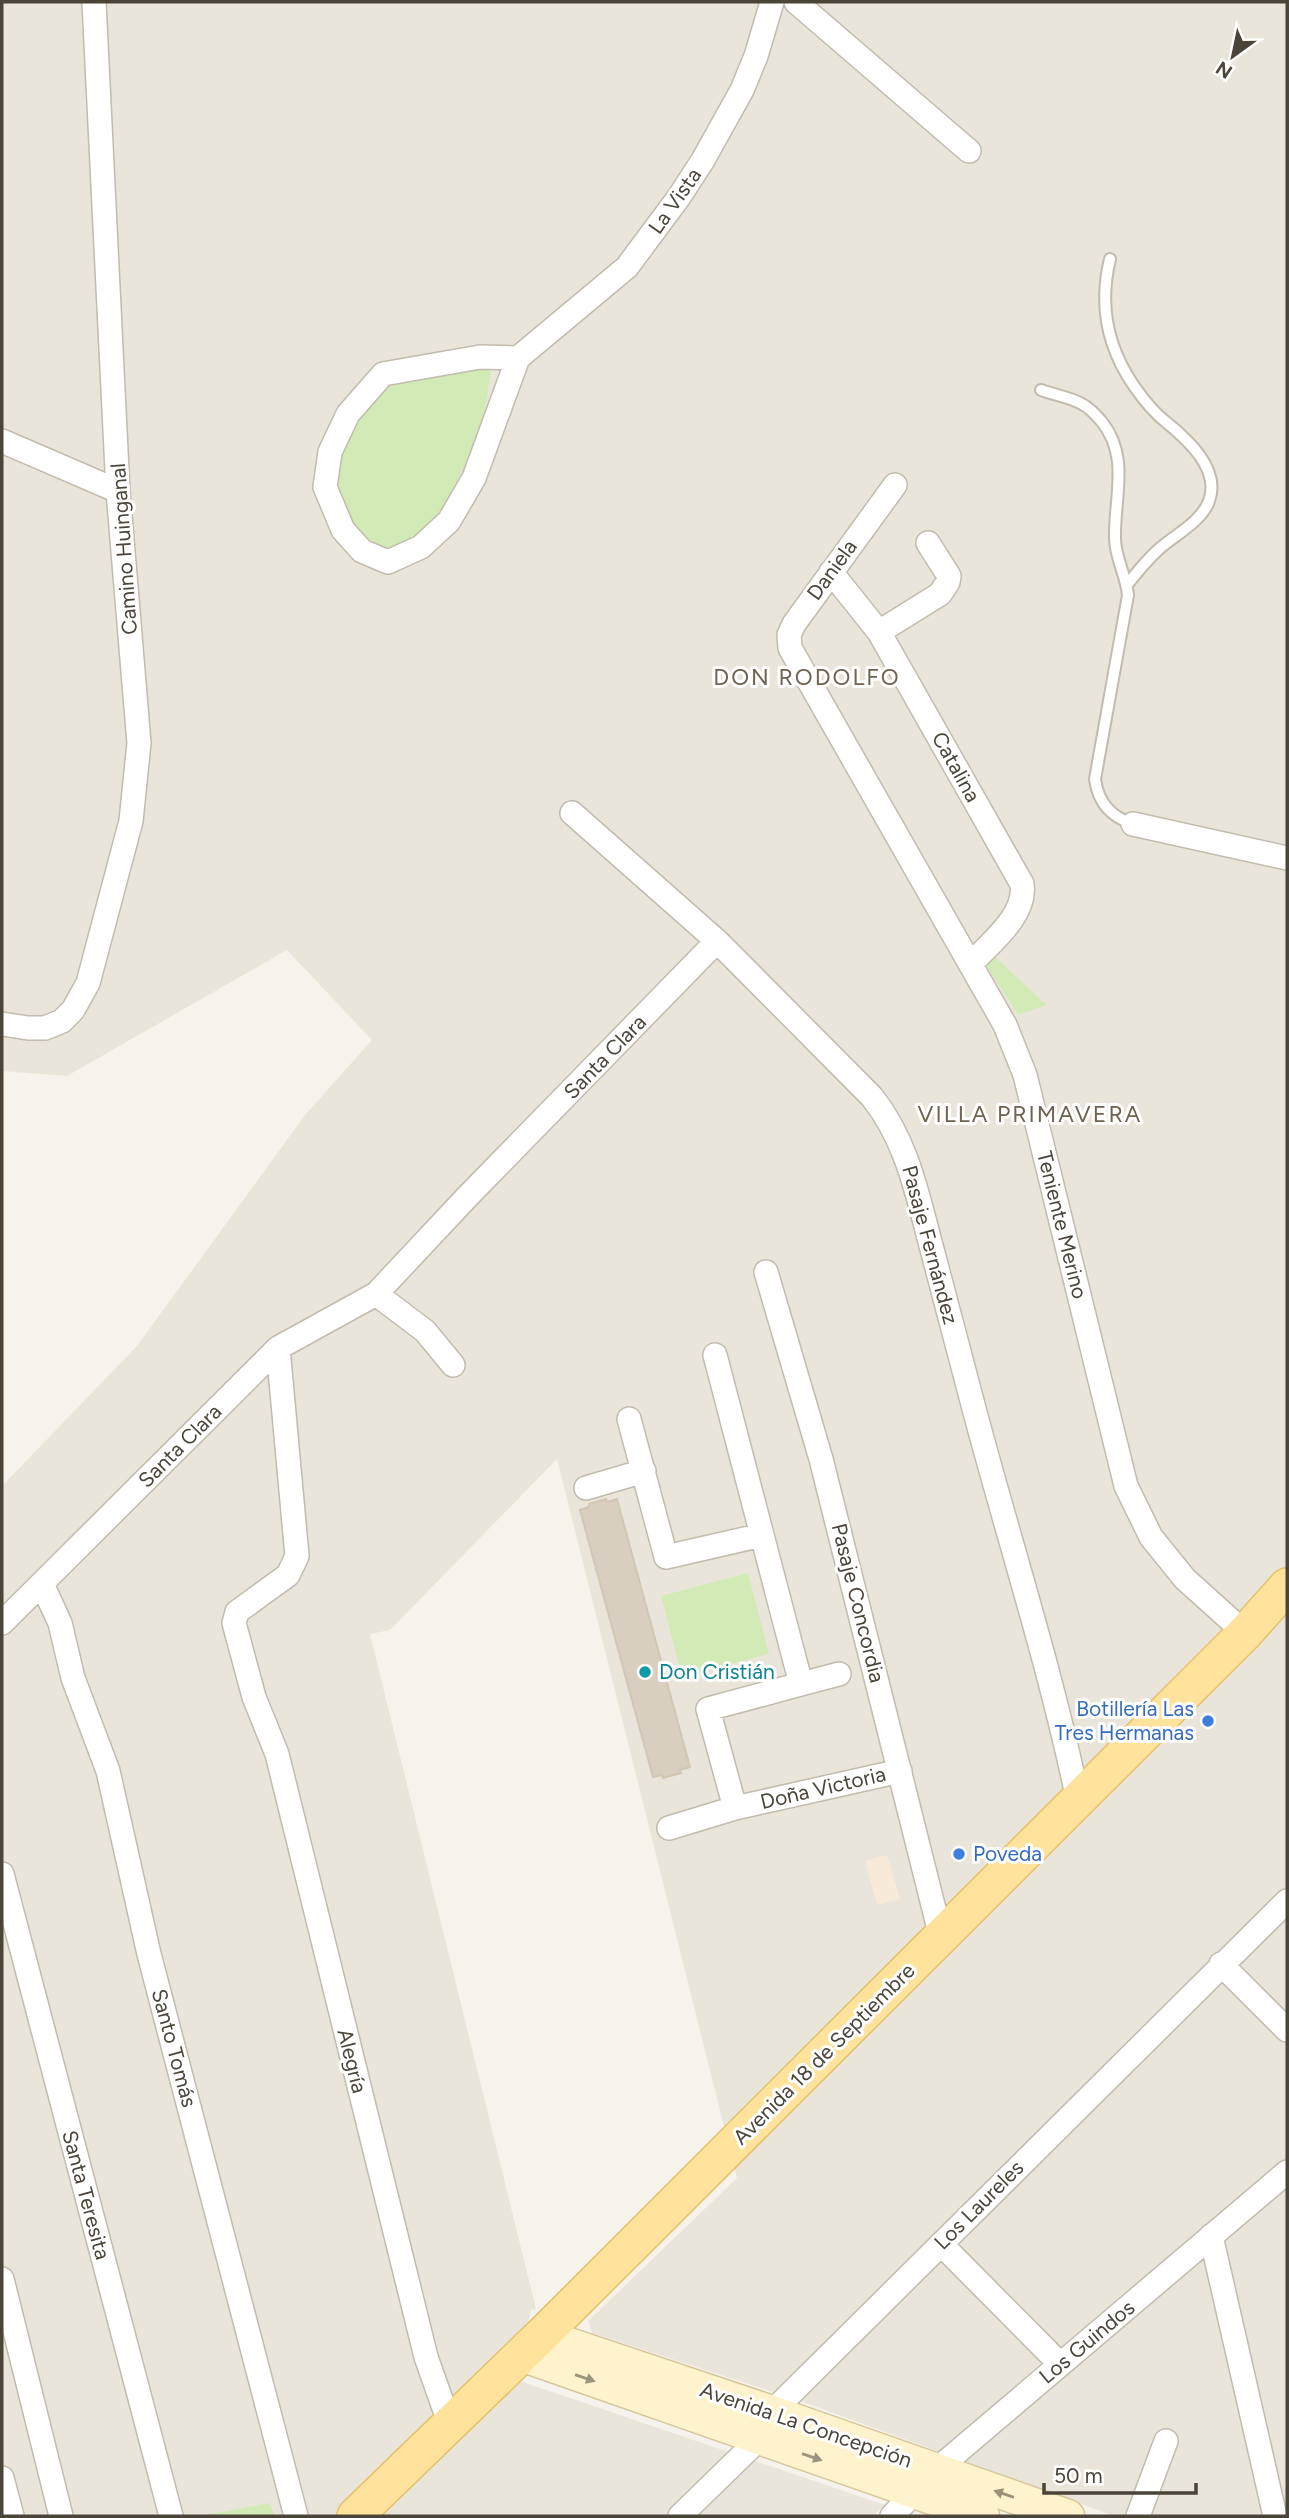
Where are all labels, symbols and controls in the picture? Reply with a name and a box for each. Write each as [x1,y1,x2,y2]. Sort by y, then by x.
north arrow [1198,21,1268,91]
text: N [1212,56,1236,83]
street label: La Vista [643,163,706,238]
street label: Camino Huinganal [105,462,142,636]
street label: Daniela [801,535,862,605]
district label: DON RODOLFO [713,663,901,691]
street label: Catalina [927,727,986,806]
street label: Santa Clara [558,1009,651,1104]
district label: VILLA PRIMAVERA [918,1100,1142,1128]
street label: Teniente Merino [1032,1149,1093,1301]
street label: Pasaje Fernández [897,1163,964,1327]
street label: Santa Clara [133,1399,226,1492]
street label: Pasaje Concordia [827,1521,890,1685]
place label: Don Cristián [659,1659,775,1684]
marker: Don Cristián [637,1664,653,1680]
place label: Botillería Las Tres Hermanas [1055,1696,1194,1745]
marker: Botillería Las Tres Hermanas [1200,1713,1216,1729]
street label: Doña Victoria [758,1761,888,1814]
place label: Poveda [973,1841,1042,1866]
marker: Poveda [951,1846,967,1862]
street label: Avenida 18 de Septiembre [728,1958,920,2150]
street label: Santo Tomás [147,1986,202,2110]
street label: Alegría [332,2026,373,2096]
street label: Santa Teresita [57,2128,116,2262]
street label: Los Laureles [929,2155,1028,2254]
street label: Los Guindos [1034,2295,1139,2389]
one-way arrow [575,2373,596,2384]
street label: Avenida La Concepción [697,2377,915,2473]
one-way arrow [802,2452,823,2463]
scale bar [1044,2452,1196,2496]
text: 50 m [1054,2463,1103,2488]
one-way arrow [993,2488,1014,2499]

